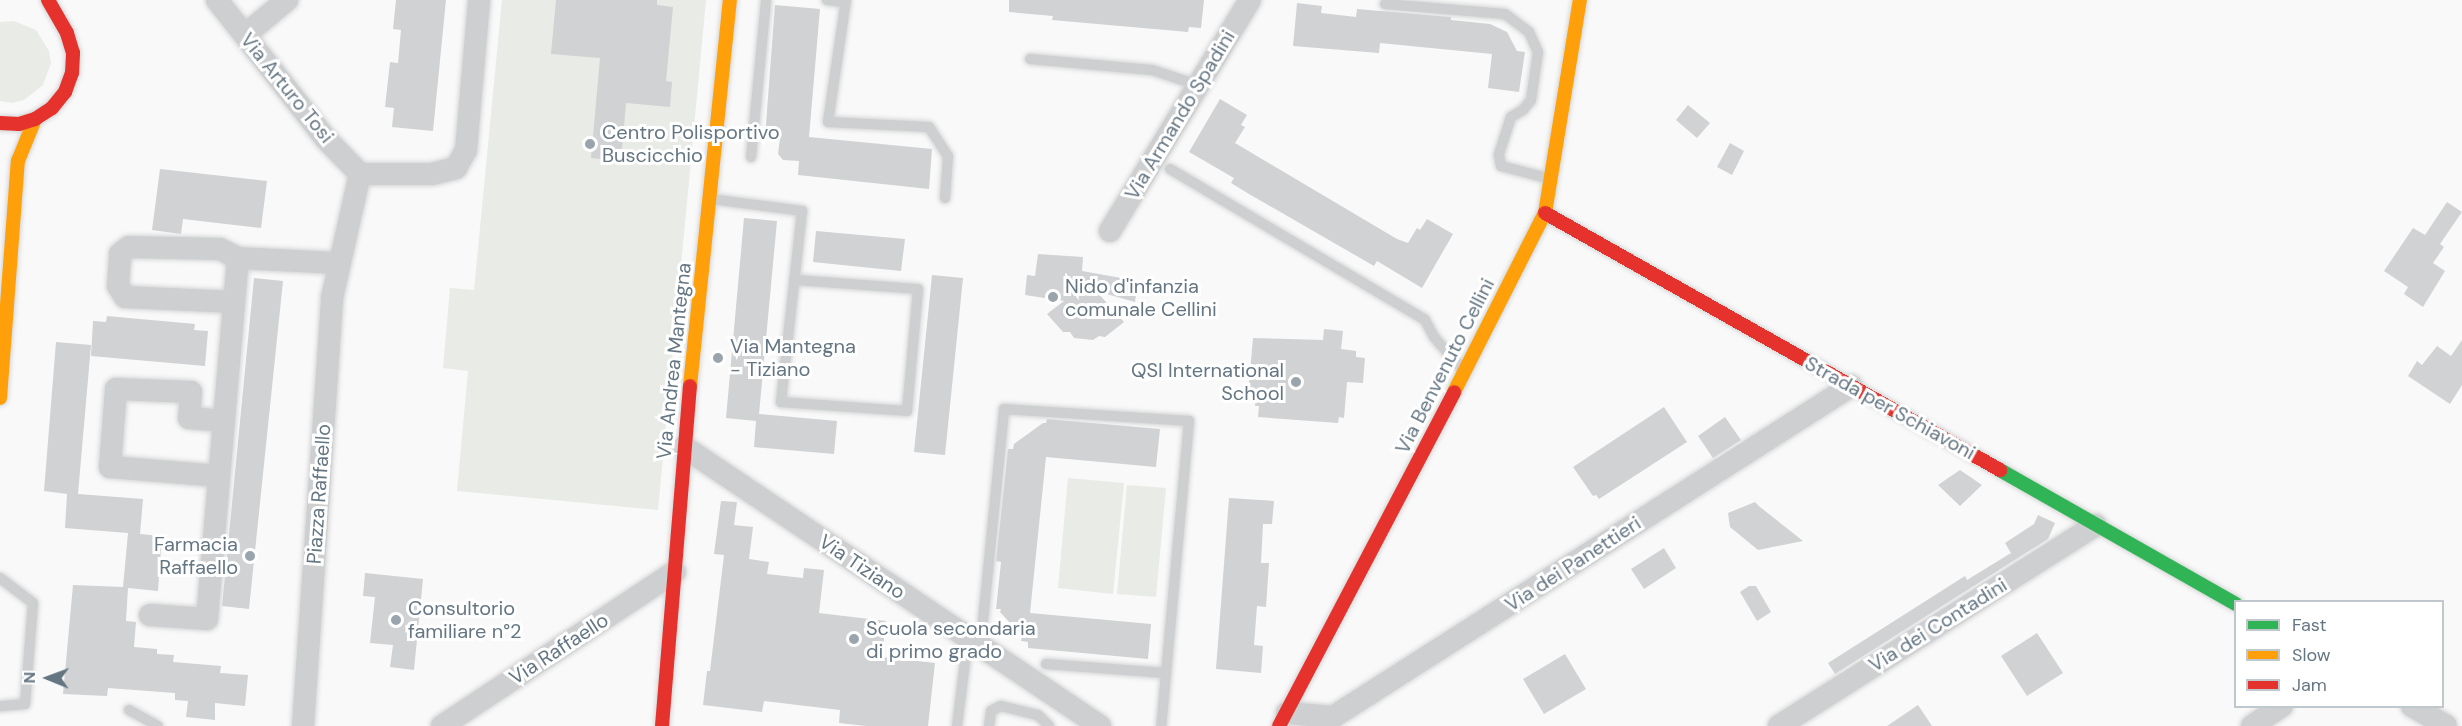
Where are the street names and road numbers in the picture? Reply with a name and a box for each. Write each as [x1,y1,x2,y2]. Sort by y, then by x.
street label: Via Armando Spadini [1120,26,1240,204]
street label: Via Arturo Tosi [235,28,339,148]
street label: Via Andrea Mantegna [652,261,696,461]
street label: Via Benvenuto Cellini [1390,274,1500,458]
street label: Strada per Schiavoni [1801,351,1979,465]
street label: Piazza Raffaello [302,423,336,565]
street label: Via dei Panettieri [1501,511,1645,617]
street label: Via Tiziano [814,529,910,605]
street label: Via dei Contadini [1864,573,2012,677]
street label: Via Raffaello [505,608,613,690]

